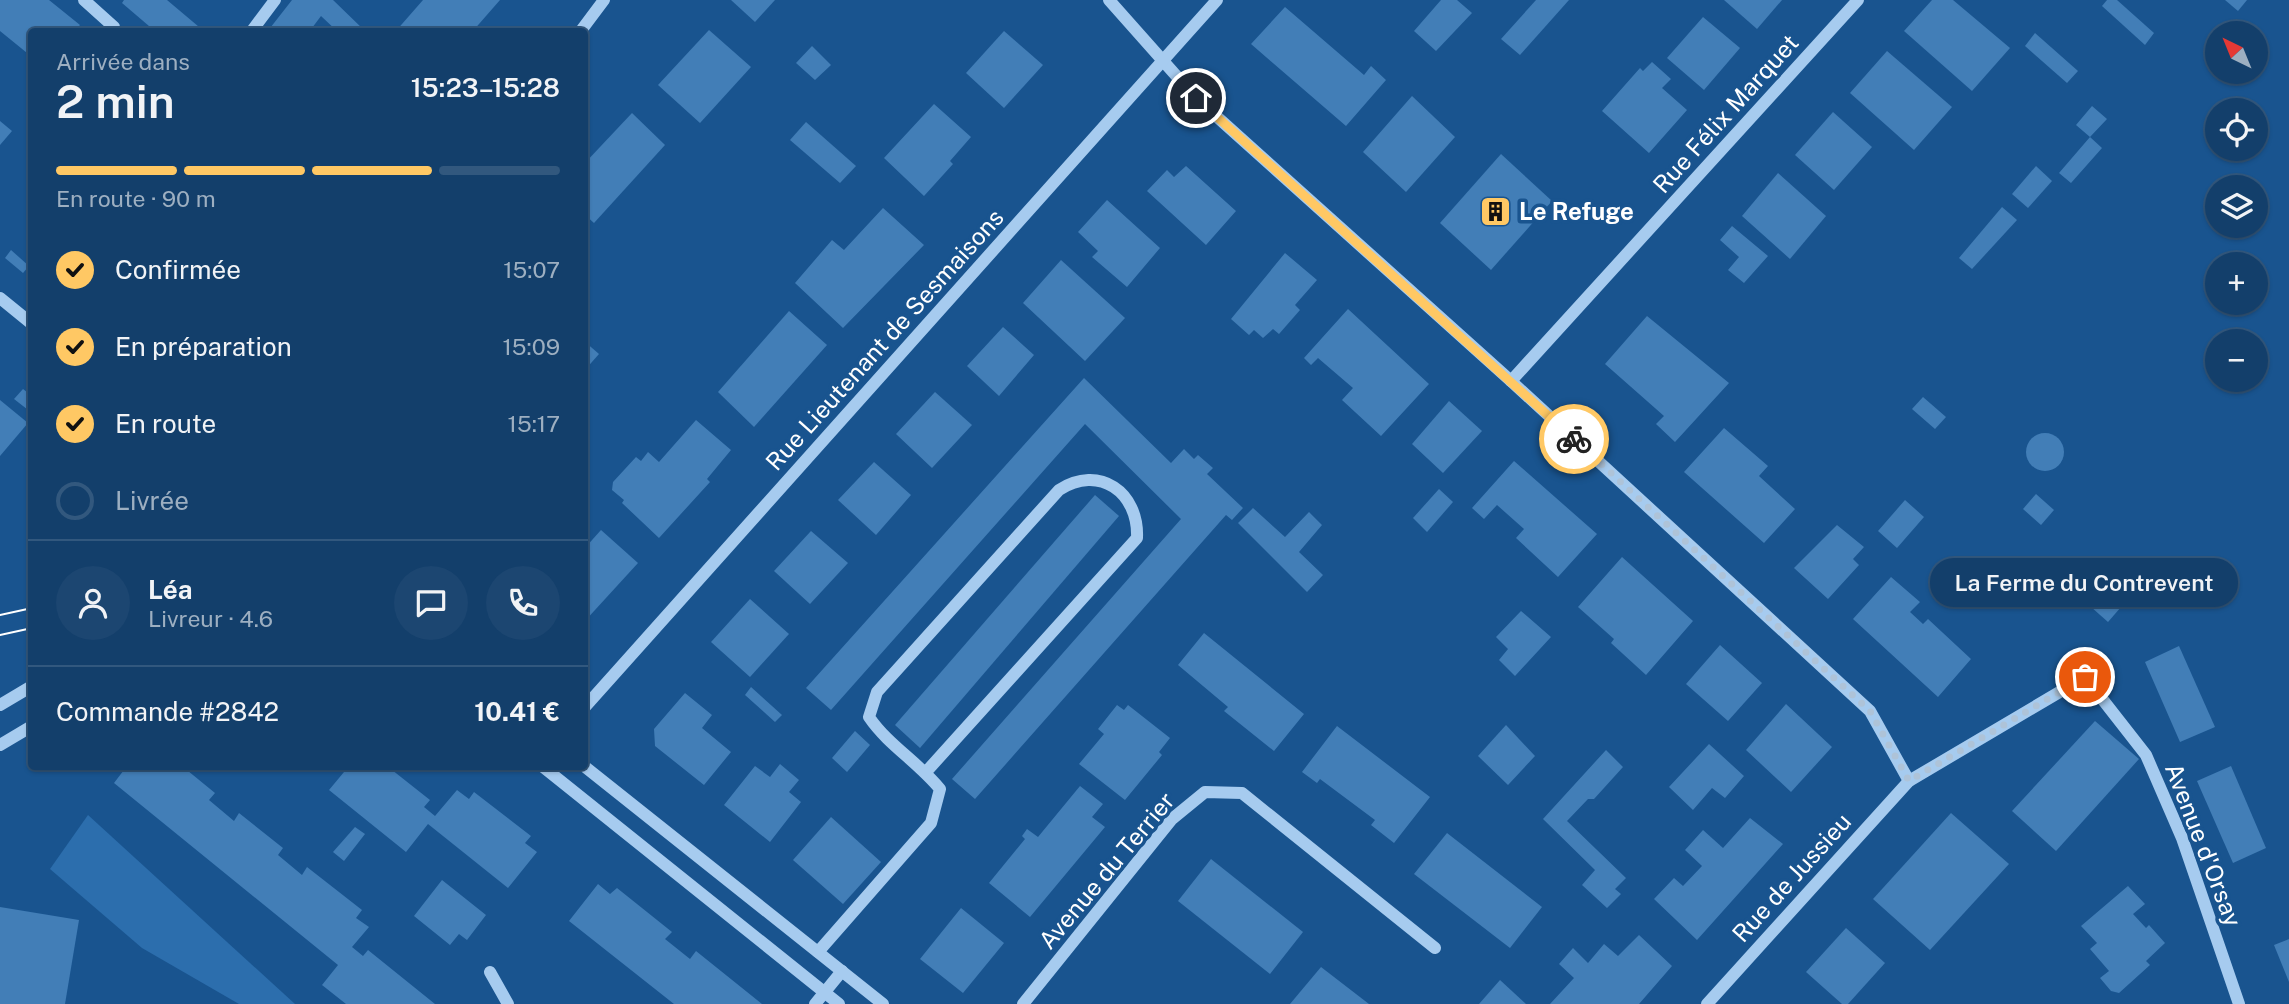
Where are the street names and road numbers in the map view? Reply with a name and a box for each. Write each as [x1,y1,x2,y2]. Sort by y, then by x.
street label: Rue Félix Marquet [1647,28,1804,198]
street label: Rue Lieutenant de Sesmaisons [760,203,1009,475]
street label: Avenue d'Orsay [2160,759,2248,930]
street label: Avenue du Terrier [1033,786,1180,954]
street label: Rue de Jussieu [1726,807,1856,947]

